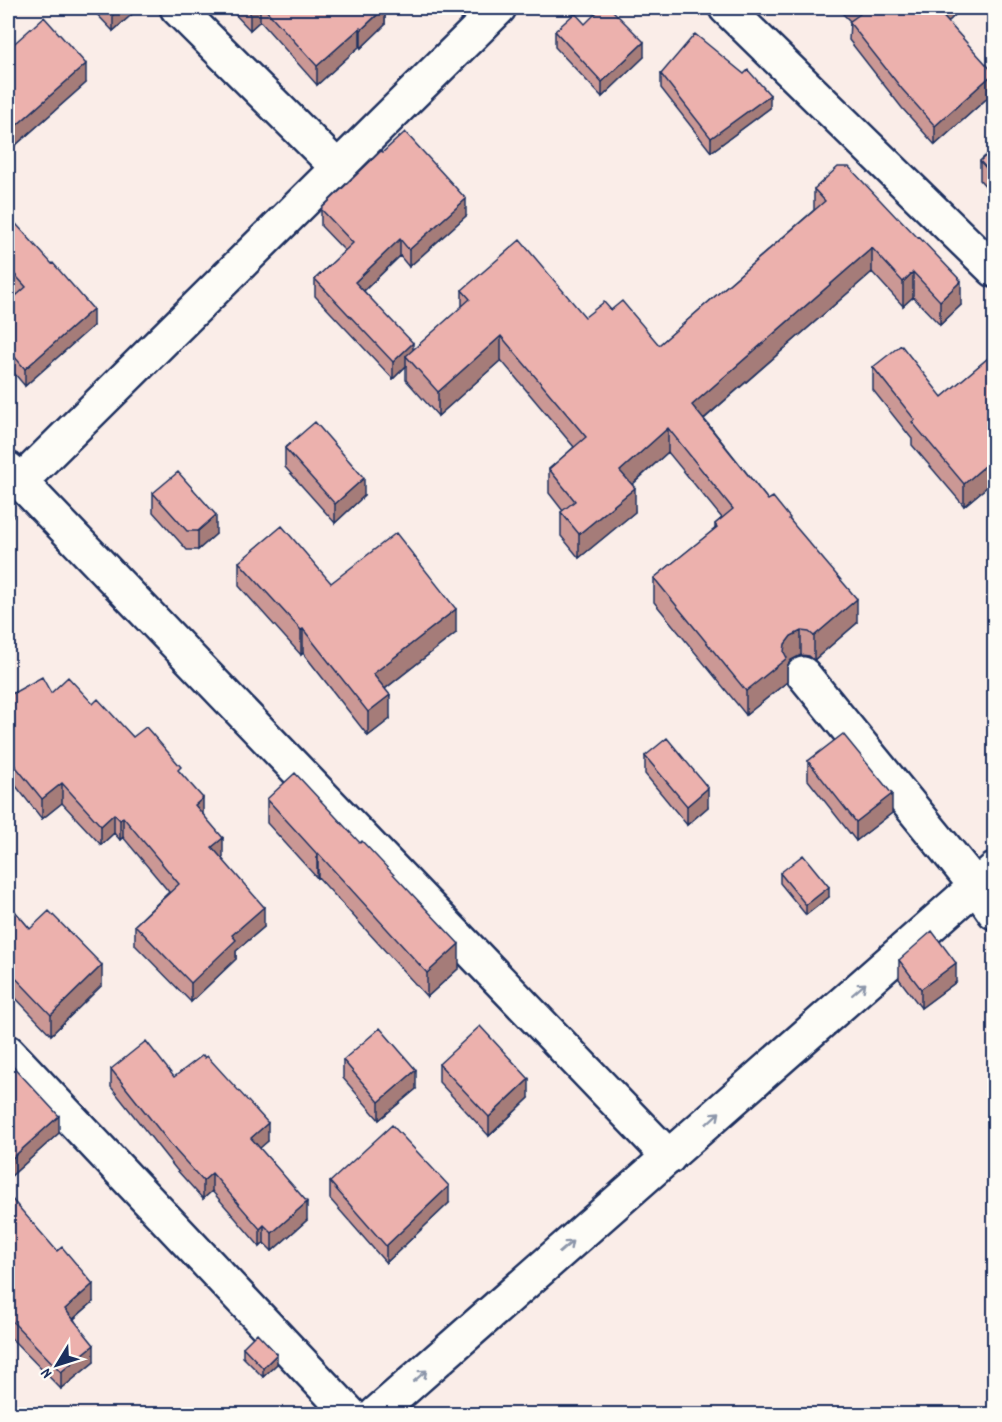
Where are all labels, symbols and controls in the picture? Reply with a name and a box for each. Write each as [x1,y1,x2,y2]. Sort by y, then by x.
one-way arrow [851,982,866,996]
one-way arrow [705,1111,720,1125]
one-way arrow [559,1240,574,1254]
north arrow [27,1335,87,1395]
text: N [36,1362,59,1383]
one-way arrow [412,1369,427,1383]

